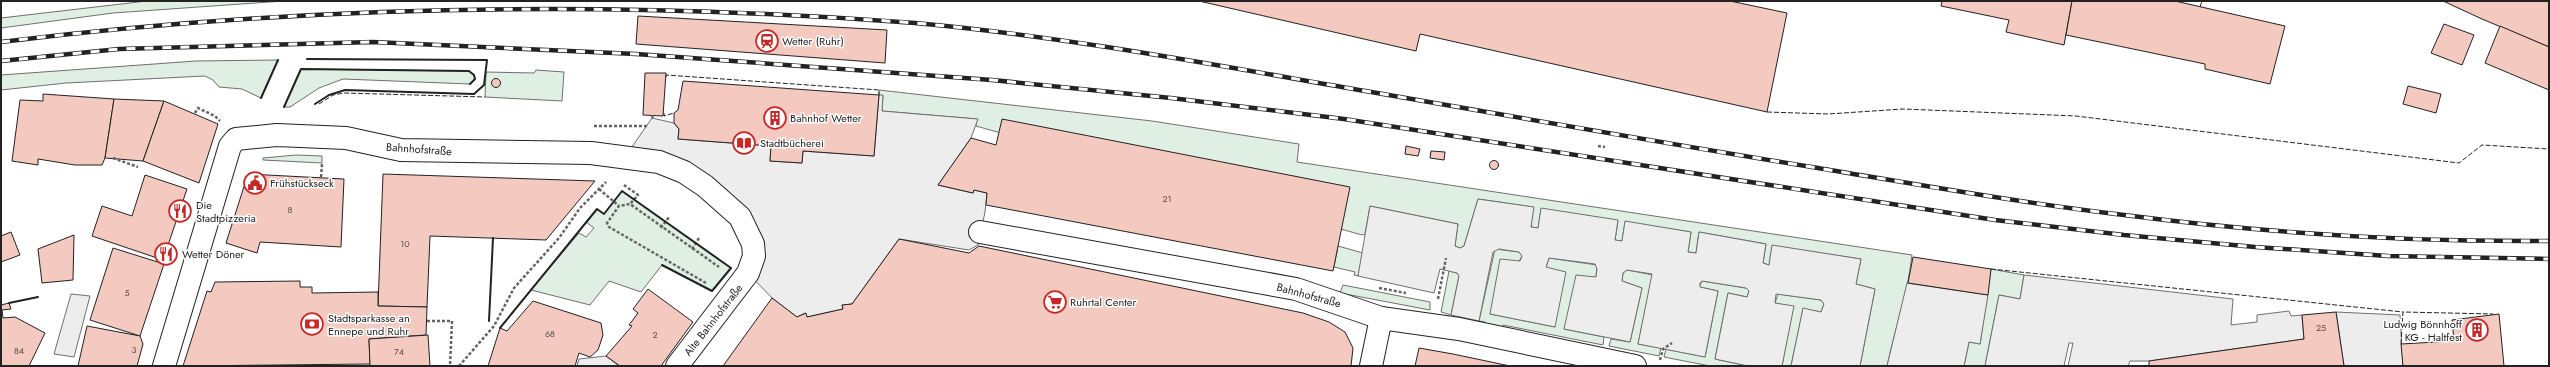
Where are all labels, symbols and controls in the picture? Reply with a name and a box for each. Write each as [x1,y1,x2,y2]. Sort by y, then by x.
station icon: Wetter (Ruhr) [754,28,780,54]
place label: Wetter (Ruhr) [782,33,844,49]
building icon: Bahnhof Wetter [762,105,788,131]
place label: Bahnhof Wetter [790,110,862,126]
library icon: Stadtbücherei [731,130,757,156]
place label: Stadtbücherei [760,135,824,151]
street label: Bahnhofstraße [386,139,453,159]
public building icon: Frühstückseck [242,170,268,196]
place label: Frühstückseck [270,175,334,191]
house number: 21 [1162,192,1172,205]
place label: Die Stadtpizzeria [196,197,256,226]
restaurant icon: Die Stadtpizzeria [167,198,193,224]
house number: 8 [288,203,293,216]
house number: 10 [400,237,410,250]
restaurant icon: Wetter Döner [153,241,179,267]
place label: Wetter Döner [182,246,245,262]
street label: Bahnhofstraße [1275,279,1343,311]
street label: Alte Bahnhofstraße [680,280,746,359]
house number: 5 [124,286,130,299]
supermarket icon: Ruhrtal Center [1042,289,1068,315]
place label: Ruhrtal Center [1070,294,1137,310]
place label: Stadtsparkasse an Ennepe und Ruhr [328,310,410,339]
bank icon: Stadtsparkasse an Ennepe und Ruhr [299,311,325,337]
place label: Ludwig Bönnhoff KG - Haltfest [2384,316,2463,345]
building icon: Ludwig Bönnhoff KG - Haltfest [2464,317,2490,343]
house number: 25 [2316,321,2326,334]
house number: 68 [545,327,555,340]
house number: 2 [652,328,658,341]
house number: 3 [132,343,137,356]
house number: 84 [14,344,24,357]
house number: 74 [394,345,404,358]

